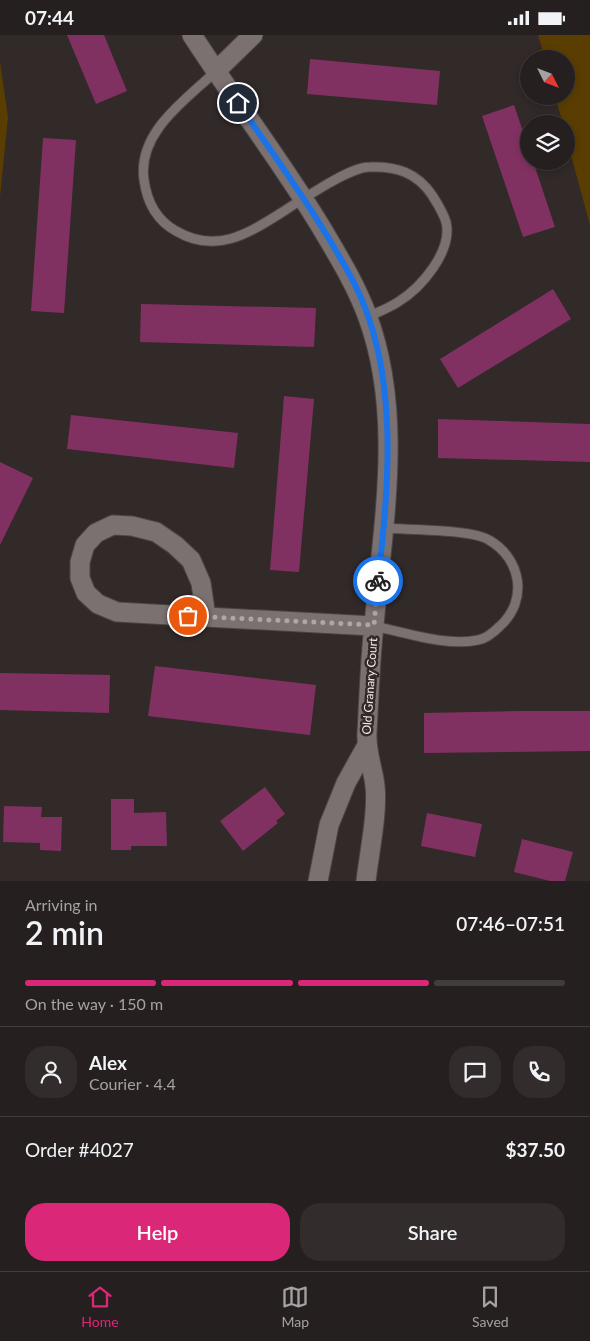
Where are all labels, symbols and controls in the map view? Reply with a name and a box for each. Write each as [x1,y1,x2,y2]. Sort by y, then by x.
text: 07:44 [25,6,74,29]
north arrow [520,50,575,105]
map controls [520,50,575,170]
pin [217,82,259,124]
icon: home [224,89,252,117]
button: layers [520,115,575,170]
courier [353,556,403,606]
icon: bike [364,567,392,595]
pin [167,595,209,637]
icon: bag [174,602,202,630]
street label: Old Granary Court [359,636,380,735]
text: Arriving in [25,895,98,914]
text: 07:46–07:51 [456,912,565,935]
text: 2 min [25,913,104,952]
text: On the way · 150 m [25,994,163,1013]
button: person [25,1046,77,1098]
button: chat [449,1046,501,1098]
button: phone [513,1046,565,1098]
text: Alex [89,1051,127,1074]
text: Courier · 4.4 [89,1074,176,1093]
text: Order #4027 [25,1138,134,1161]
text: $37.50 [505,1138,565,1161]
button: Help [25,1203,290,1261]
button: Share [300,1203,565,1261]
tab: Home [81,1283,119,1330]
tab: Map [281,1283,309,1330]
tab: Saved [472,1283,509,1330]

